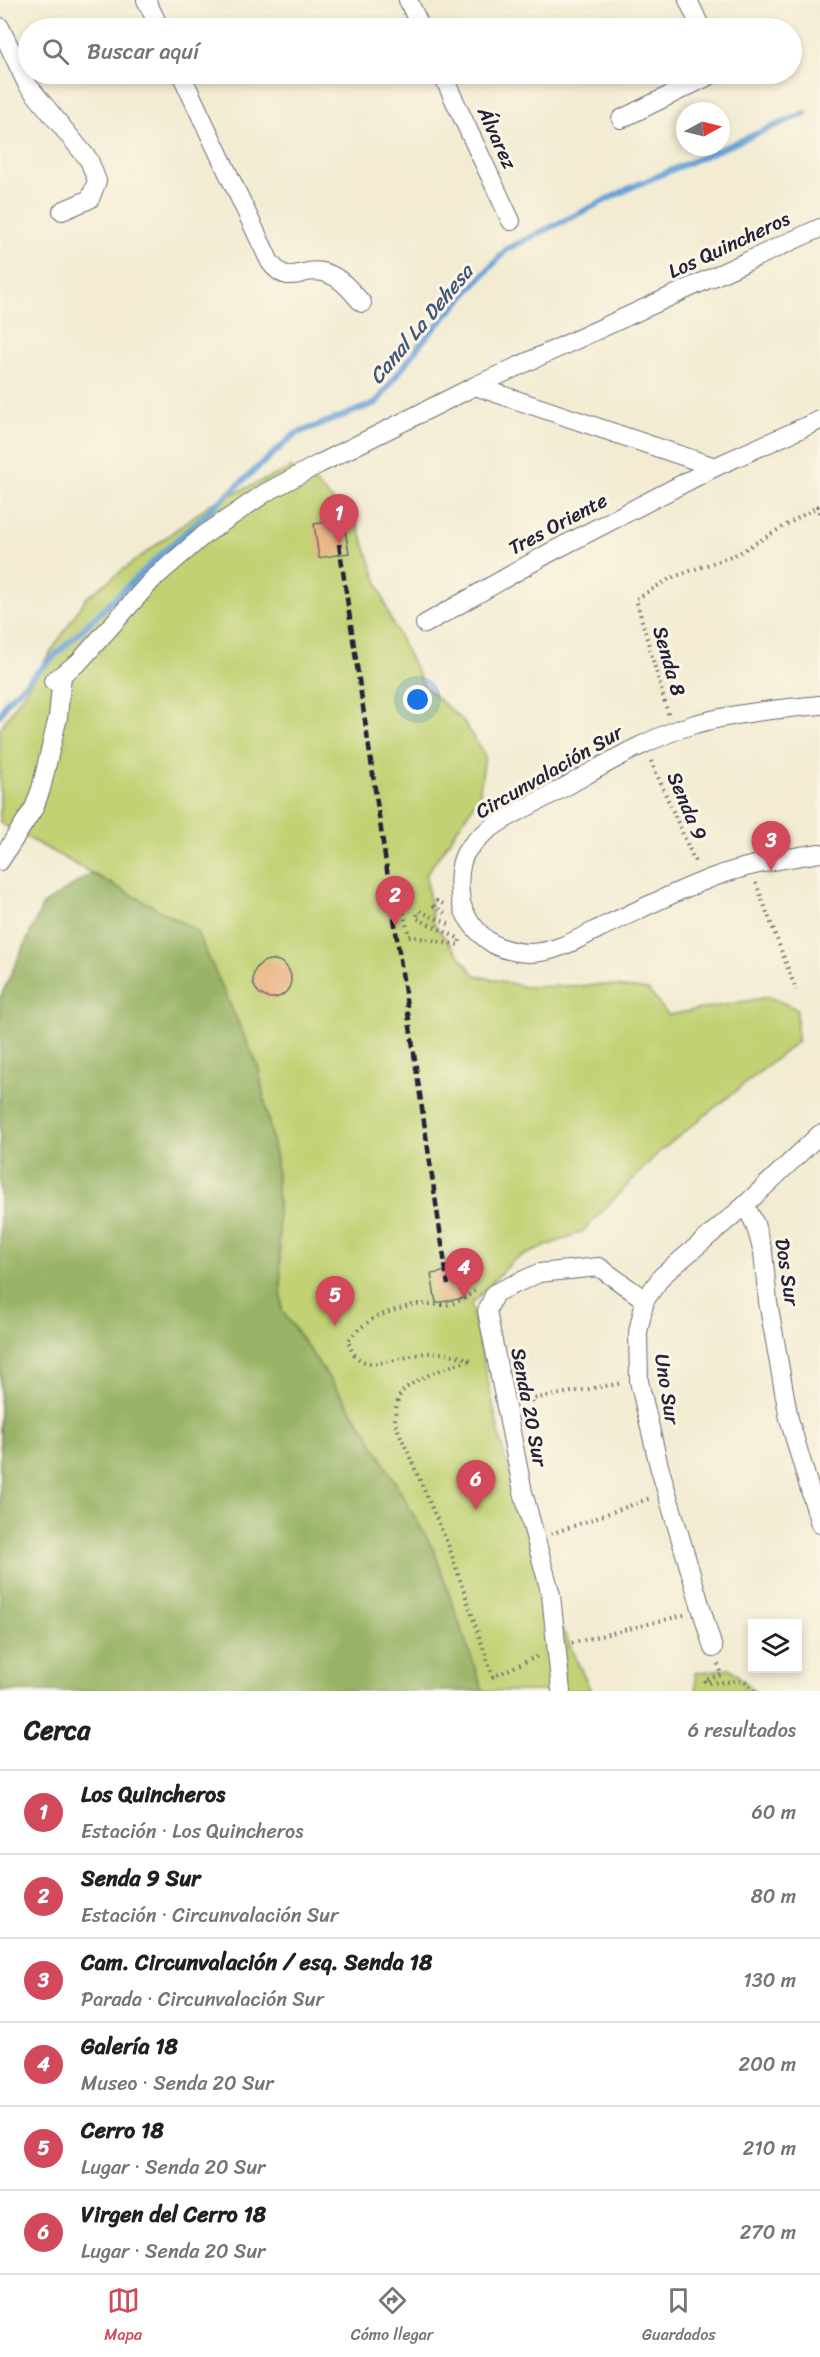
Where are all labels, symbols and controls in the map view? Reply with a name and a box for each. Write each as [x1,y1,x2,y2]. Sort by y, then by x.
search box [18,18,802,84]
text: Buscar aquí [87,32,199,71]
icon: search [39,35,72,68]
street label: Álvarez [467,100,527,176]
north arrow [676,102,730,156]
street label: Los Quincheros [662,201,797,289]
water label: Canal La Dehesa [359,253,485,393]
street label: Tres Oriente [502,483,614,565]
pin: 1 [320,494,358,544]
street label: Senda 8 [642,622,696,700]
your location [403,685,432,714]
street label: Circunvalación Sur [468,714,631,829]
street label: Senda 9 [657,766,717,846]
pin: 3 [752,822,790,871]
pin: 2 [376,876,414,926]
street label: Dos Sur [764,1236,810,1310]
pin: 4 [444,1248,484,1298]
pin: 5 [316,1276,354,1326]
street label: Senda 20 Sur [500,1345,558,1471]
street label: Uno Sur [644,1351,690,1429]
pin: 6 [456,1460,496,1510]
map controls [748,1619,802,1673]
button: layers [748,1619,802,1673]
text: Cerca [24,1707,90,1753]
text: 6 resultados [688,1713,796,1748]
text: Los Quincheros [81,1775,225,1814]
text: 1 [39,1795,48,1830]
text: 60 m [751,1795,796,1830]
text: Estación · Los Quincheros [81,1814,303,1849]
text: Senda 9 Sur [81,1859,200,1898]
text: 2 [38,1879,49,1914]
text: 80 m [751,1879,796,1914]
text: Estación · Circunvalación Sur [81,1898,338,1933]
text: Cam. Circunvalación / esq. Senda 18 [81,1943,432,1982]
text: 3 [38,1963,49,1998]
text: 130 m [743,1963,796,1998]
text: Parada · Circunvalación Sur [81,1982,324,2017]
text: Galería 18 [81,2027,178,2066]
text: 4 [37,2047,50,2082]
text: 200 m [739,2047,796,2082]
text: Museo · Senda 20 Sur [81,2066,273,2101]
text: Cerro 18 [81,2111,164,2150]
text: 5 [37,2131,50,2166]
text: 210 m [743,2131,796,2166]
text: Lugar · Senda 20 Sur [81,2150,265,2185]
text: Virgen del Cerro 18 [81,2195,266,2234]
text: 6 [38,2215,49,2250]
text: 270 m [740,2215,796,2250]
text: Lugar · Senda 20 Sur [81,2234,265,2269]
tab: Mapa [104,2284,142,2349]
tab: Cómo llegar [351,2284,433,2349]
tab: Guardados [642,2284,716,2349]

